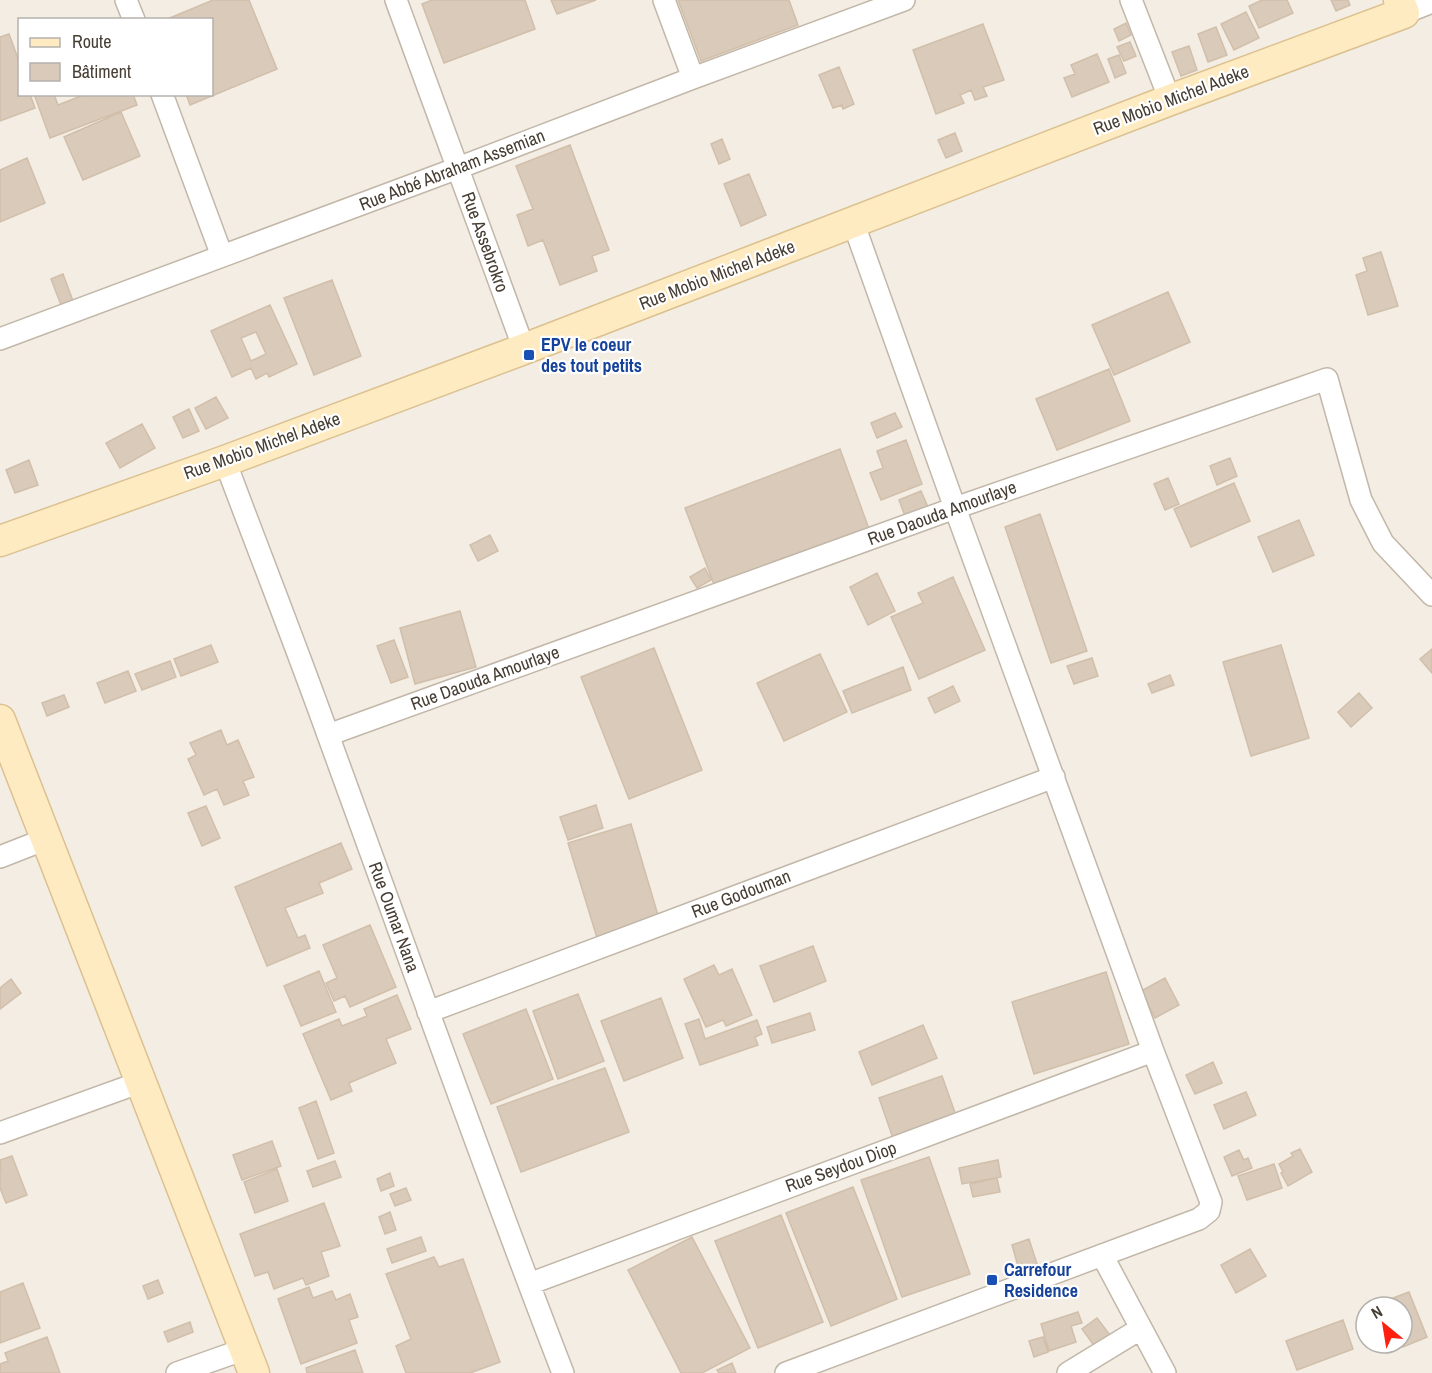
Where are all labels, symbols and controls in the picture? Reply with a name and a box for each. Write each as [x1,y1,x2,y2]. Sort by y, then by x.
legend [18,18,213,96]
text: Route [72,29,111,54]
street label: Rue Mobio Michel Adeke [1089,58,1252,141]
text: Bâtiment [72,59,131,84]
street label: Rue Abbé Abraham Assemian [355,123,548,216]
street label: Rue Assebrokro [456,188,515,295]
street label: Rue Mobio Michel Adeke [635,233,798,316]
place label: EPV le coeur des tout petits [541,332,642,378]
marker: EPV le coeur des tout petits [522,348,536,362]
street label: Rue Mobio Michel Adeke [180,406,344,485]
street label: Rue Daouda Amourlaye [864,474,1020,551]
street label: Rue Daouda Amourlaye [407,639,563,716]
street label: Rue Oumar Nana [363,858,426,975]
street label: Rue Godouman [688,863,794,924]
street label: Rue Seydou Diop [782,1135,900,1198]
place label: Carrefour Residence [1004,1257,1078,1303]
marker: Carrefour Residence [985,1273,999,1287]
north arrow [1354,1295,1414,1355]
text: N [1367,1300,1386,1324]

